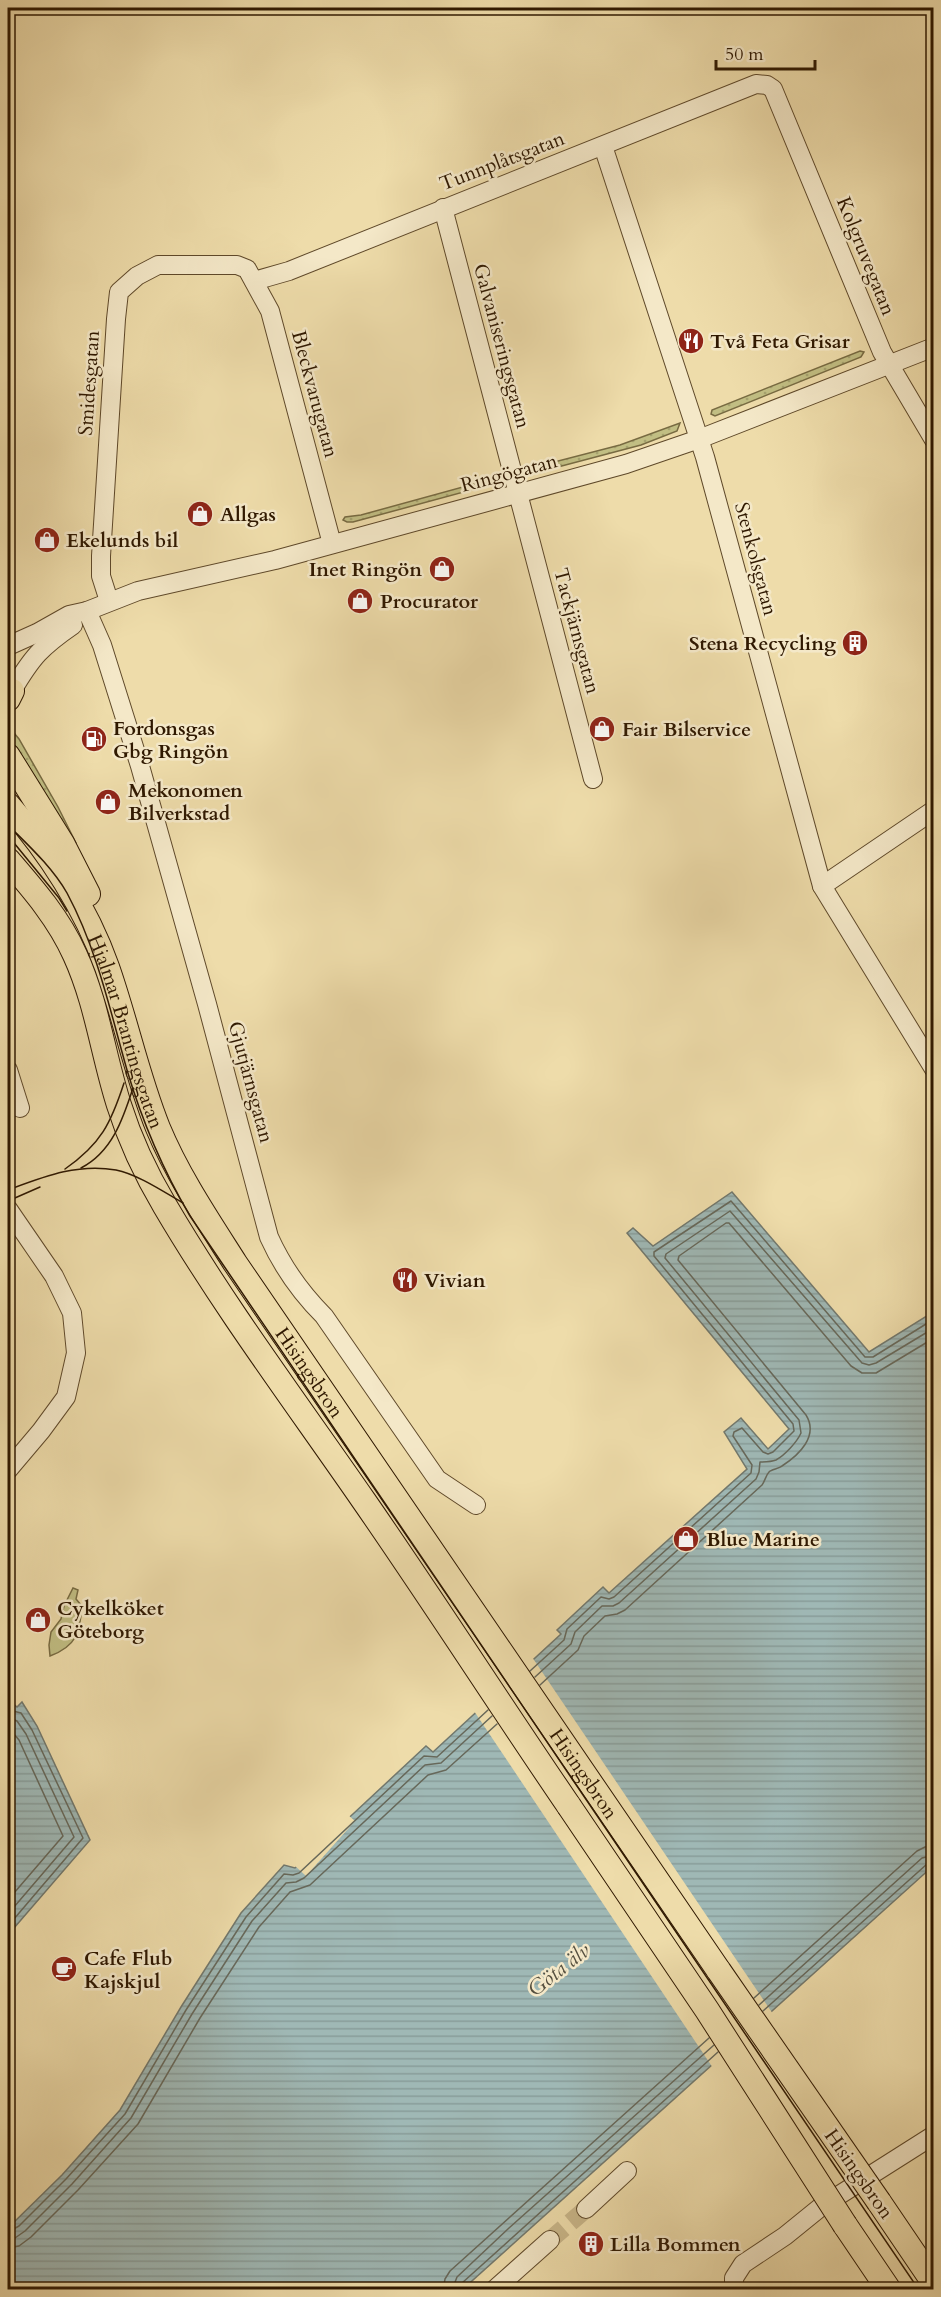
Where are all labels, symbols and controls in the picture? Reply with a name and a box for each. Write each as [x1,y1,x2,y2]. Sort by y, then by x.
scale bar [716,33,815,71]
text: 50 m [725,42,764,67]
street label: Tunnplåtsgatan [436,125,569,197]
street label: Kolgruvegatan [830,193,902,320]
street label: Galvaniseringsgatan [467,261,537,432]
restaurant icon: Två Feta Grisar [676,326,706,356]
street label: Bleckvarugatan [285,327,345,461]
place label: Två Feta Grisar [710,328,851,355]
street label: Smidesgatan [72,329,106,436]
street label: Ringögatan [458,447,561,499]
shop icon: Allgas [185,499,215,529]
street label: Stenkolsgatan [728,499,784,619]
place label: Allgas [220,501,276,528]
shop icon: Ekelunds bil [32,525,62,555]
place label: Ekelunds bil [66,527,179,554]
shop icon: Inet Ringön [427,554,457,584]
place label: Inet Ringön [309,556,422,583]
street label: Tackjärnsgatan [547,565,607,697]
shop icon: Procurator [345,586,375,616]
place label: Procurator [380,588,479,615]
building icon: Stena Recycling [840,628,870,658]
place label: Stena Recycling [689,630,836,657]
shop icon: Fair Bilservice [587,714,617,744]
place label: Fordonsgas Gbg Ringön [113,715,229,765]
place label: Fair Bilservice [622,716,751,743]
fuel station icon: Fordonsgas Gbg Ringön [79,724,109,754]
place label: Mekonomen Bilverkstad [128,777,243,827]
shop icon: Mekonomen Bilverkstad [93,787,123,817]
street label: Hjalmar Brantingsgatan [82,930,171,1133]
street label: Gjutjärnsgatan [222,1018,280,1146]
restaurant icon: Vivian [390,1265,420,1295]
place label: Vivian [424,1267,486,1294]
street label: Hisingsbron [269,1322,351,1423]
shop icon: Blue Marine [671,1524,701,1554]
place label: Blue Marine [706,1526,820,1553]
place label: Cykelköket Göteborg [57,1595,164,1645]
shop icon: Cykelköket Göteborg [23,1605,53,1635]
street label: Hisingsbron [543,1723,625,1825]
water label: Göta älv [522,1936,597,2004]
place label: Cafe Flub Kajskjul [84,1945,172,1995]
cafe icon: Cafe Flub Kajskjul [49,1954,79,1984]
street label: Hisingsbron [818,2124,900,2225]
building icon: Lilla Bommen [576,2229,606,2259]
place label: Lilla Bommen [610,2231,741,2258]

